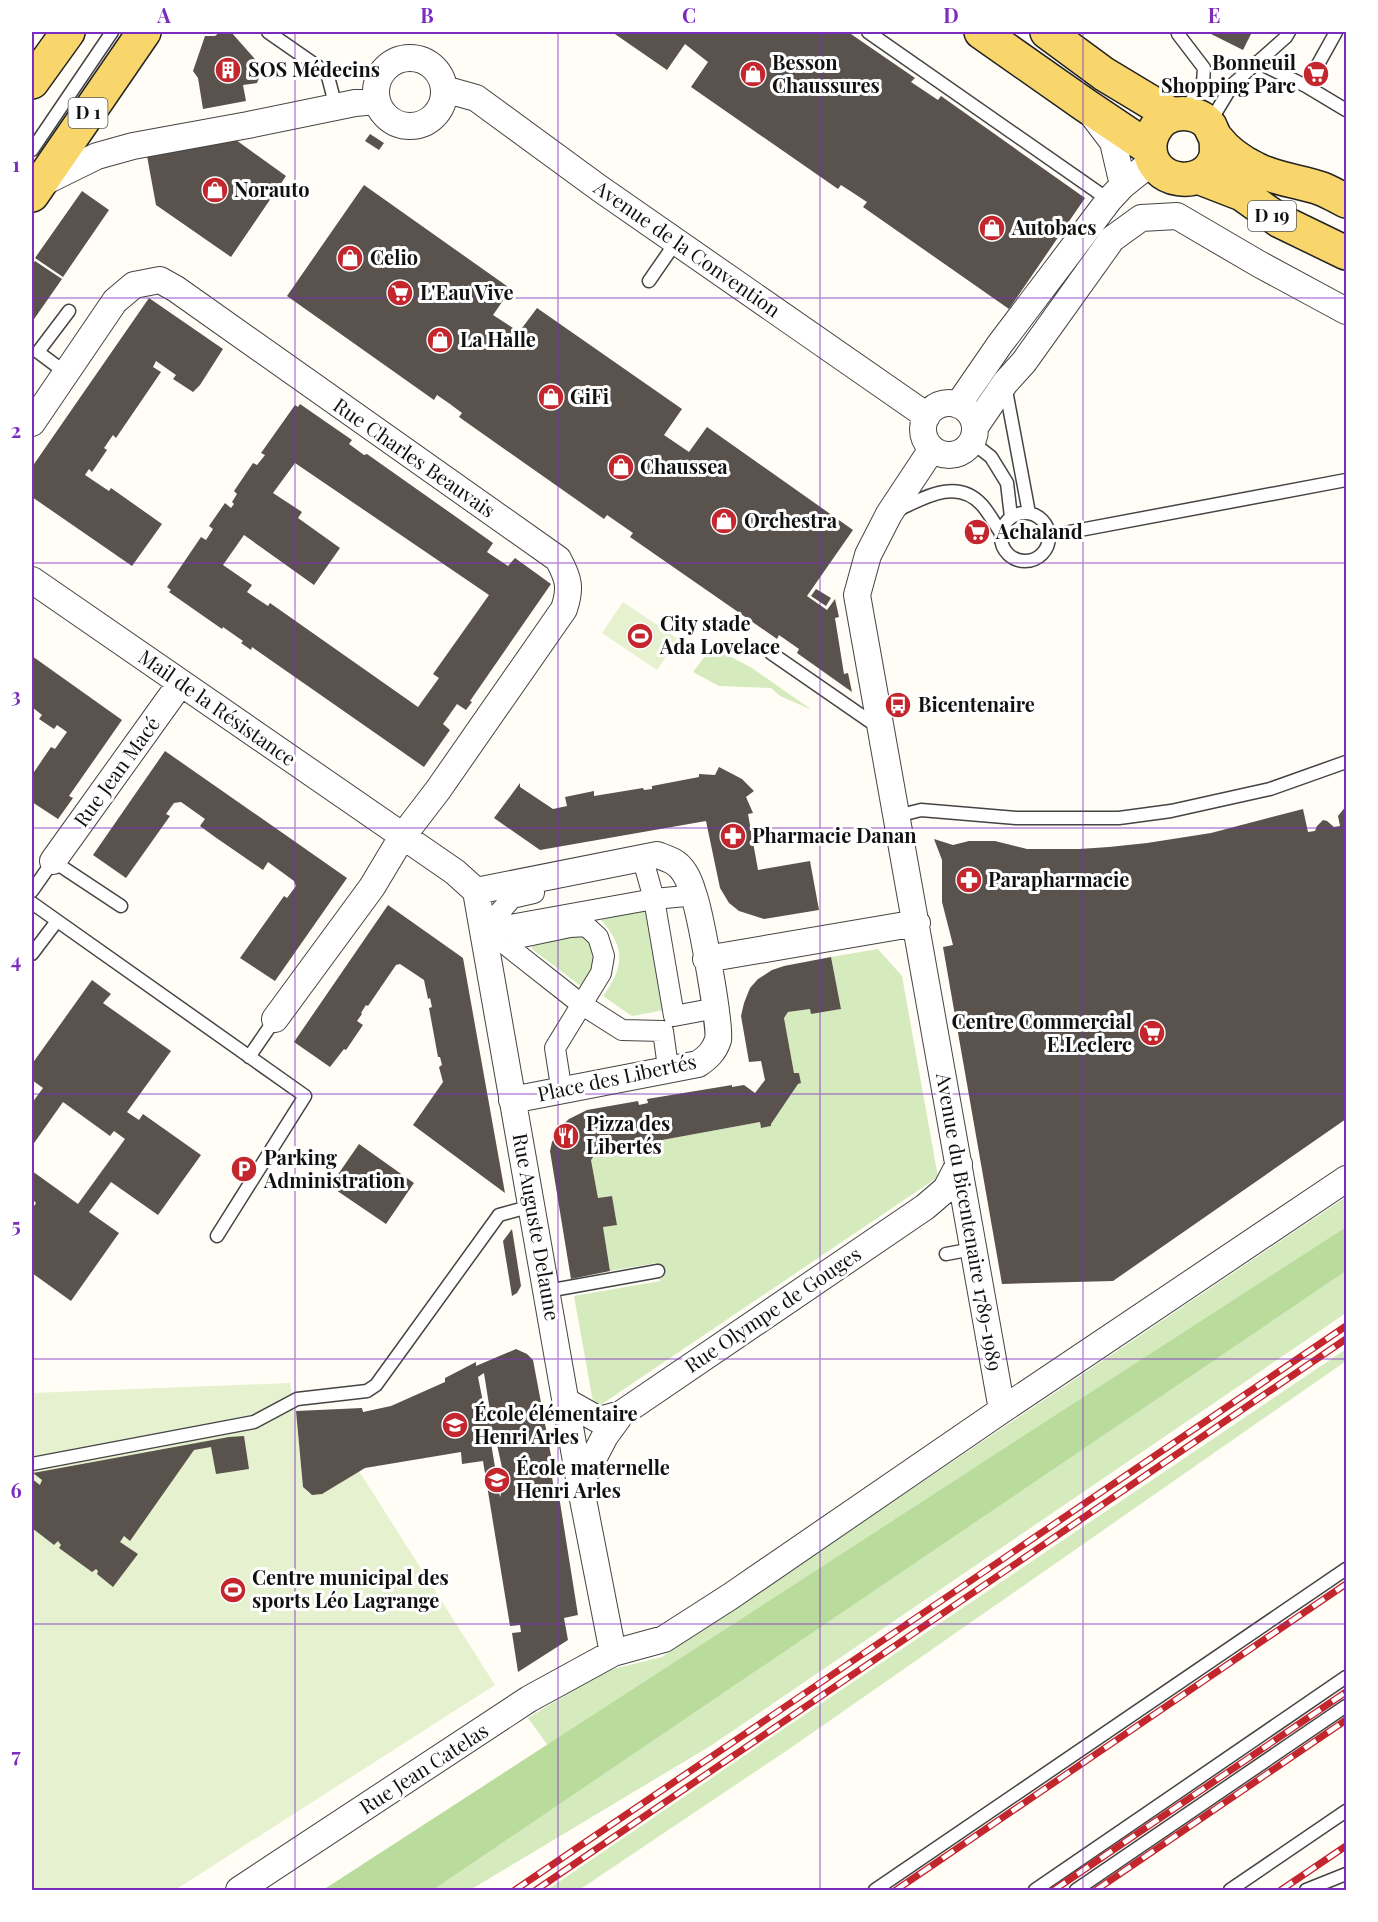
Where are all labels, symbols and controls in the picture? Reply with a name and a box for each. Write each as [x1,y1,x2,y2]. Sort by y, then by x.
text: A [156,1,171,28]
text: B [420,1,434,28]
text: C [682,1,696,28]
text: D [943,1,959,28]
text: E [1208,1,1220,28]
place label: Besson Chaussures [772,48,880,98]
place label: Bonneuil Shopping Parc [1161,48,1296,98]
building icon: SOS Médecins [213,55,243,85]
place label: SOS Médecins [248,55,380,82]
shop icon: Besson Chaussures [738,59,768,89]
supermarket icon: Bonneuil Shopping Parc [1301,59,1331,89]
road number: D 1 [68,98,107,128]
text: 1 [12,150,20,177]
street label: Avenue de la Convention [589,173,786,322]
shop icon: Norauto [200,175,230,205]
place label: Norauto [234,175,309,202]
road number: D 19 [1248,201,1296,231]
shop icon: Autobacs [977,213,1007,243]
place label: Autobacs [1011,213,1096,240]
shop icon: Celio [335,243,365,273]
place label: Celio [370,243,418,270]
supermarket icon: L'Eau Vive [385,278,415,308]
place label: L'Eau Vive [420,278,514,305]
shop icon: La Halle [425,325,455,355]
place label: La Halle [460,325,536,352]
shop icon: GiFi [536,382,566,412]
place label: GiFi [570,382,609,409]
street label: Rue Charles Beauvais [329,391,501,523]
text: 2 [11,416,21,443]
shop icon: Chaussea [606,452,636,482]
place label: Chaussea [640,452,728,479]
shop icon: Orchestra [709,506,739,536]
place label: Orchestra [744,506,838,533]
supermarket icon: Achaland [962,517,992,547]
place label: Achaland [995,517,1083,544]
place label: City stade Ada Lovelace [659,609,780,659]
sports icon: City stade Ada Lovelace [625,621,655,651]
street label: Mail de la Résistance [134,642,302,771]
text: 3 [11,681,21,708]
bus stop icon: Bicentenaire [883,690,913,720]
place label: Bicentenaire [918,690,1035,717]
street label: Rue Jean Macé [67,711,165,832]
pharmacy icon: Pharmacie Danan [718,821,748,851]
place label: Pharmacie Danan [752,821,917,848]
pharmacy icon: Parapharmacie [954,865,984,895]
place label: Parapharmacie [988,865,1129,892]
text: 4 [11,946,21,973]
place label: Centre Commercial E.Leclerc [951,1007,1132,1057]
supermarket icon: Centre Commercial E.Leclerc [1137,1018,1167,1048]
street label: Place des Libertés [535,1047,699,1107]
street label: Avenue du Bicentenaire 1789-1989 [931,1070,1010,1373]
place label: Pizza des Libertés [586,1109,670,1159]
restaurant icon: Pizza des Libertés [551,1121,581,1151]
street label: Rue Auguste Delaune [508,1131,567,1323]
place label: Parking Administration [263,1143,406,1193]
parking icon: Parking Administration [229,1154,259,1184]
text: 5 [11,1211,21,1238]
street label: Rue Olympe de Gouges [679,1240,866,1378]
place label: École élémentaire Henri Arles [474,1399,638,1449]
school or university icon: École élémentaire Henri Arles [440,1410,470,1440]
place label: École maternelle Henri Arles [516,1453,670,1503]
school or university icon: École maternelle Henri Arles [482,1465,512,1495]
text: 6 [10,1476,22,1503]
place label: Centre municipal des sports Léo Lagrange [252,1563,449,1613]
sports icon: Centre municipal des sports Léo Lagrange [218,1575,248,1605]
street label: Rue Jean Catelas [354,1716,493,1819]
text: 7 [11,1741,21,1768]

